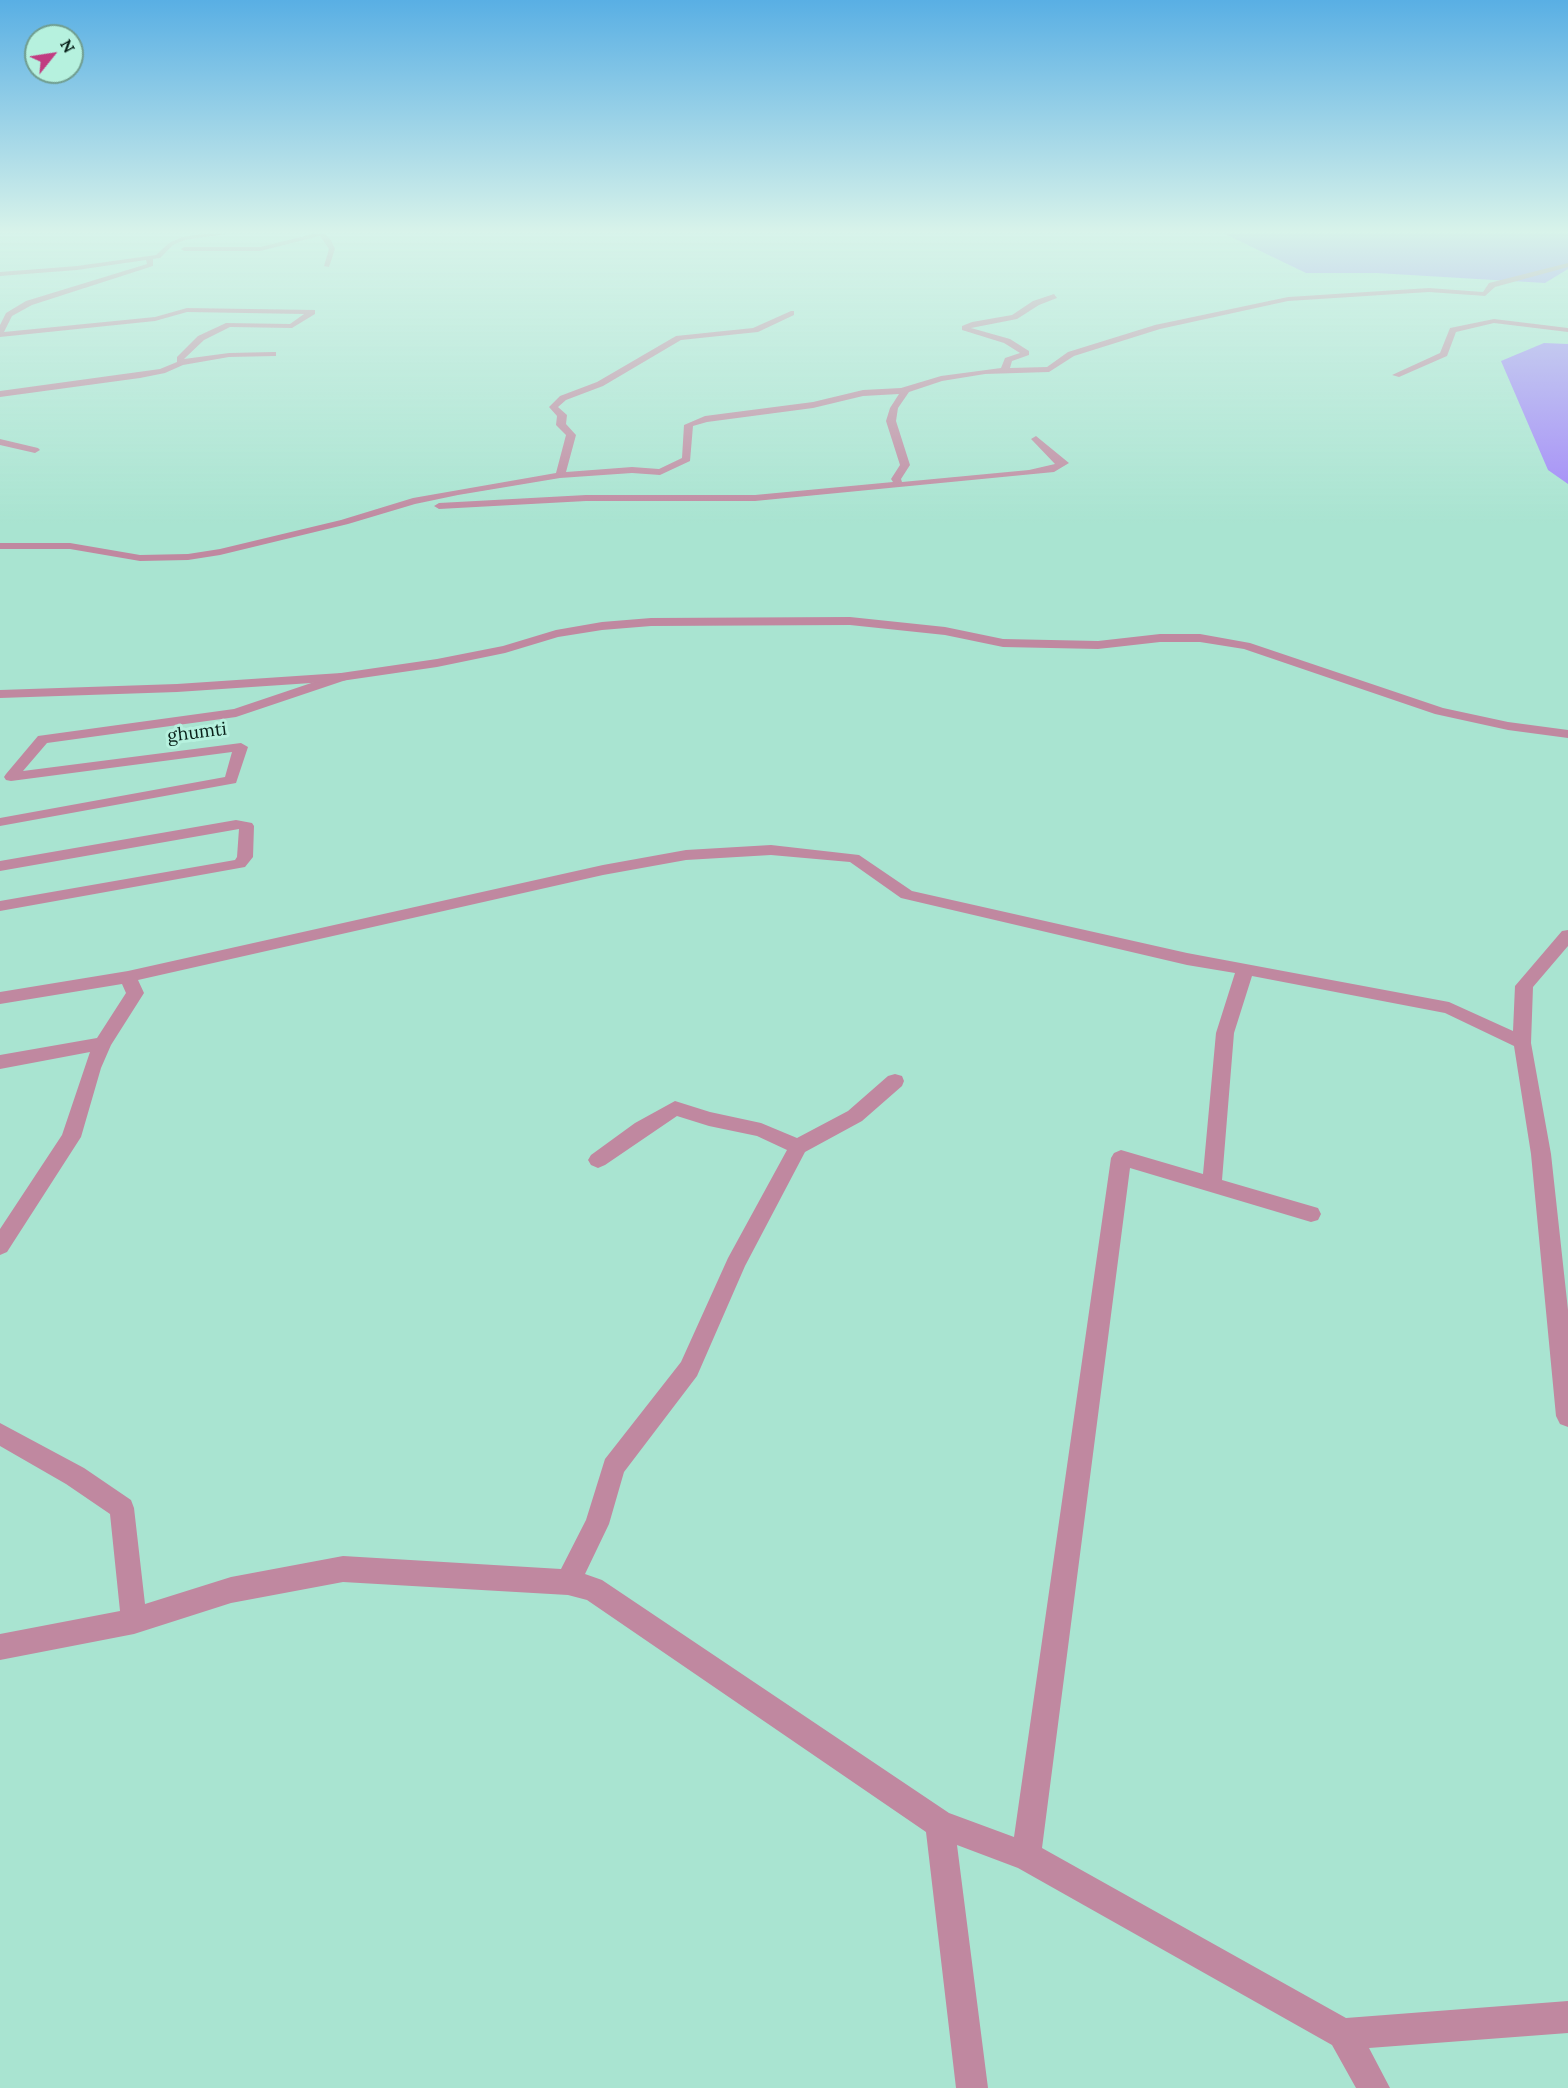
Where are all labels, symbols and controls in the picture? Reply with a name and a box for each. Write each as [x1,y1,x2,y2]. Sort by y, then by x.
north arrow [24,24,84,84]
text: N [56,36,80,56]
street label: ghumti [166,719,228,747]

